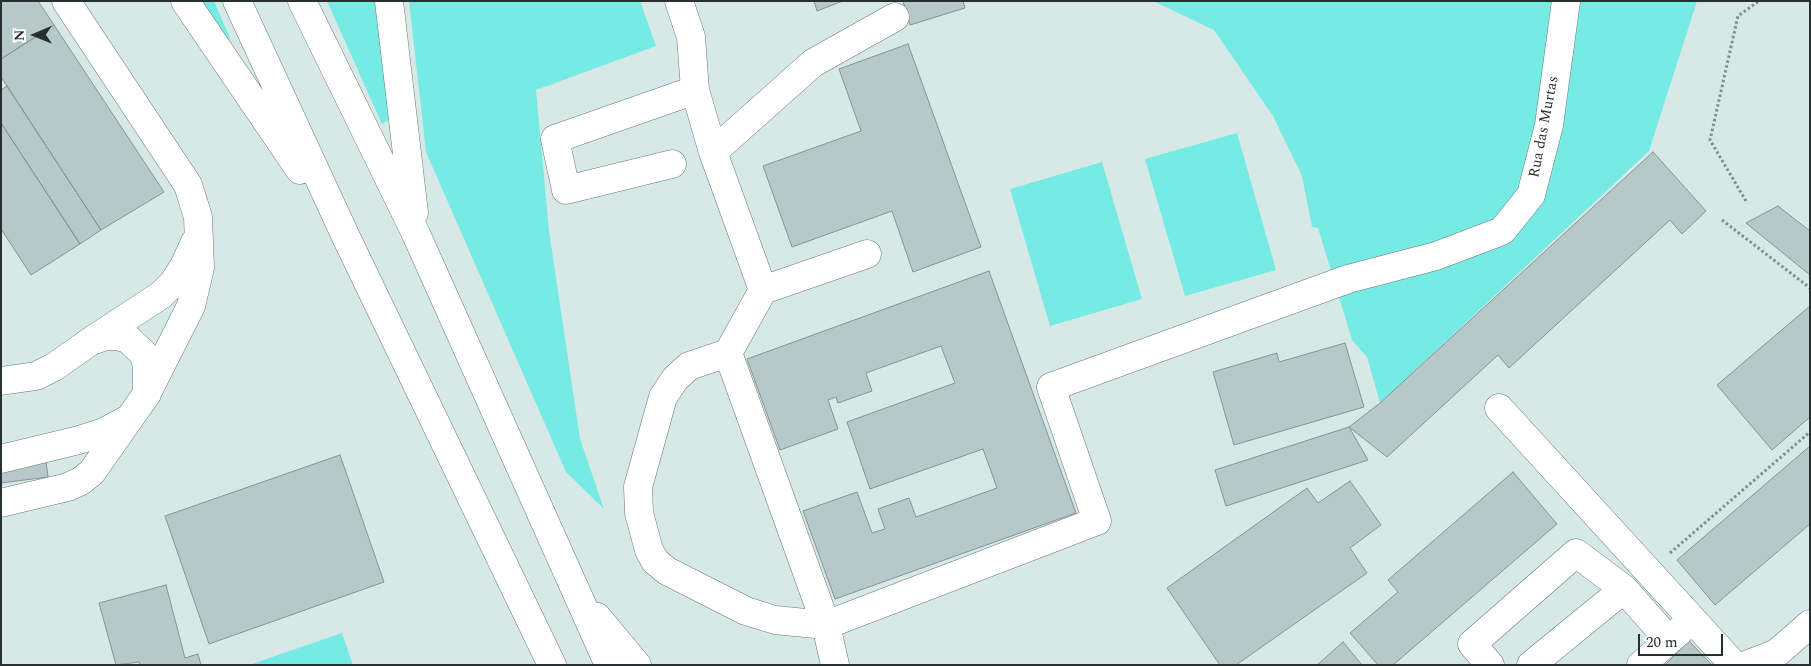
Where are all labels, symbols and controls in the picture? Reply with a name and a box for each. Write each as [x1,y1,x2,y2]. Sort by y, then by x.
north arrow [10,10,60,60]
text: N [9,29,30,41]
street label: Rua das Murtas [1526,75,1564,179]
scale bar [1641,624,1726,656]
text: 20 m [1646,631,1678,654]

